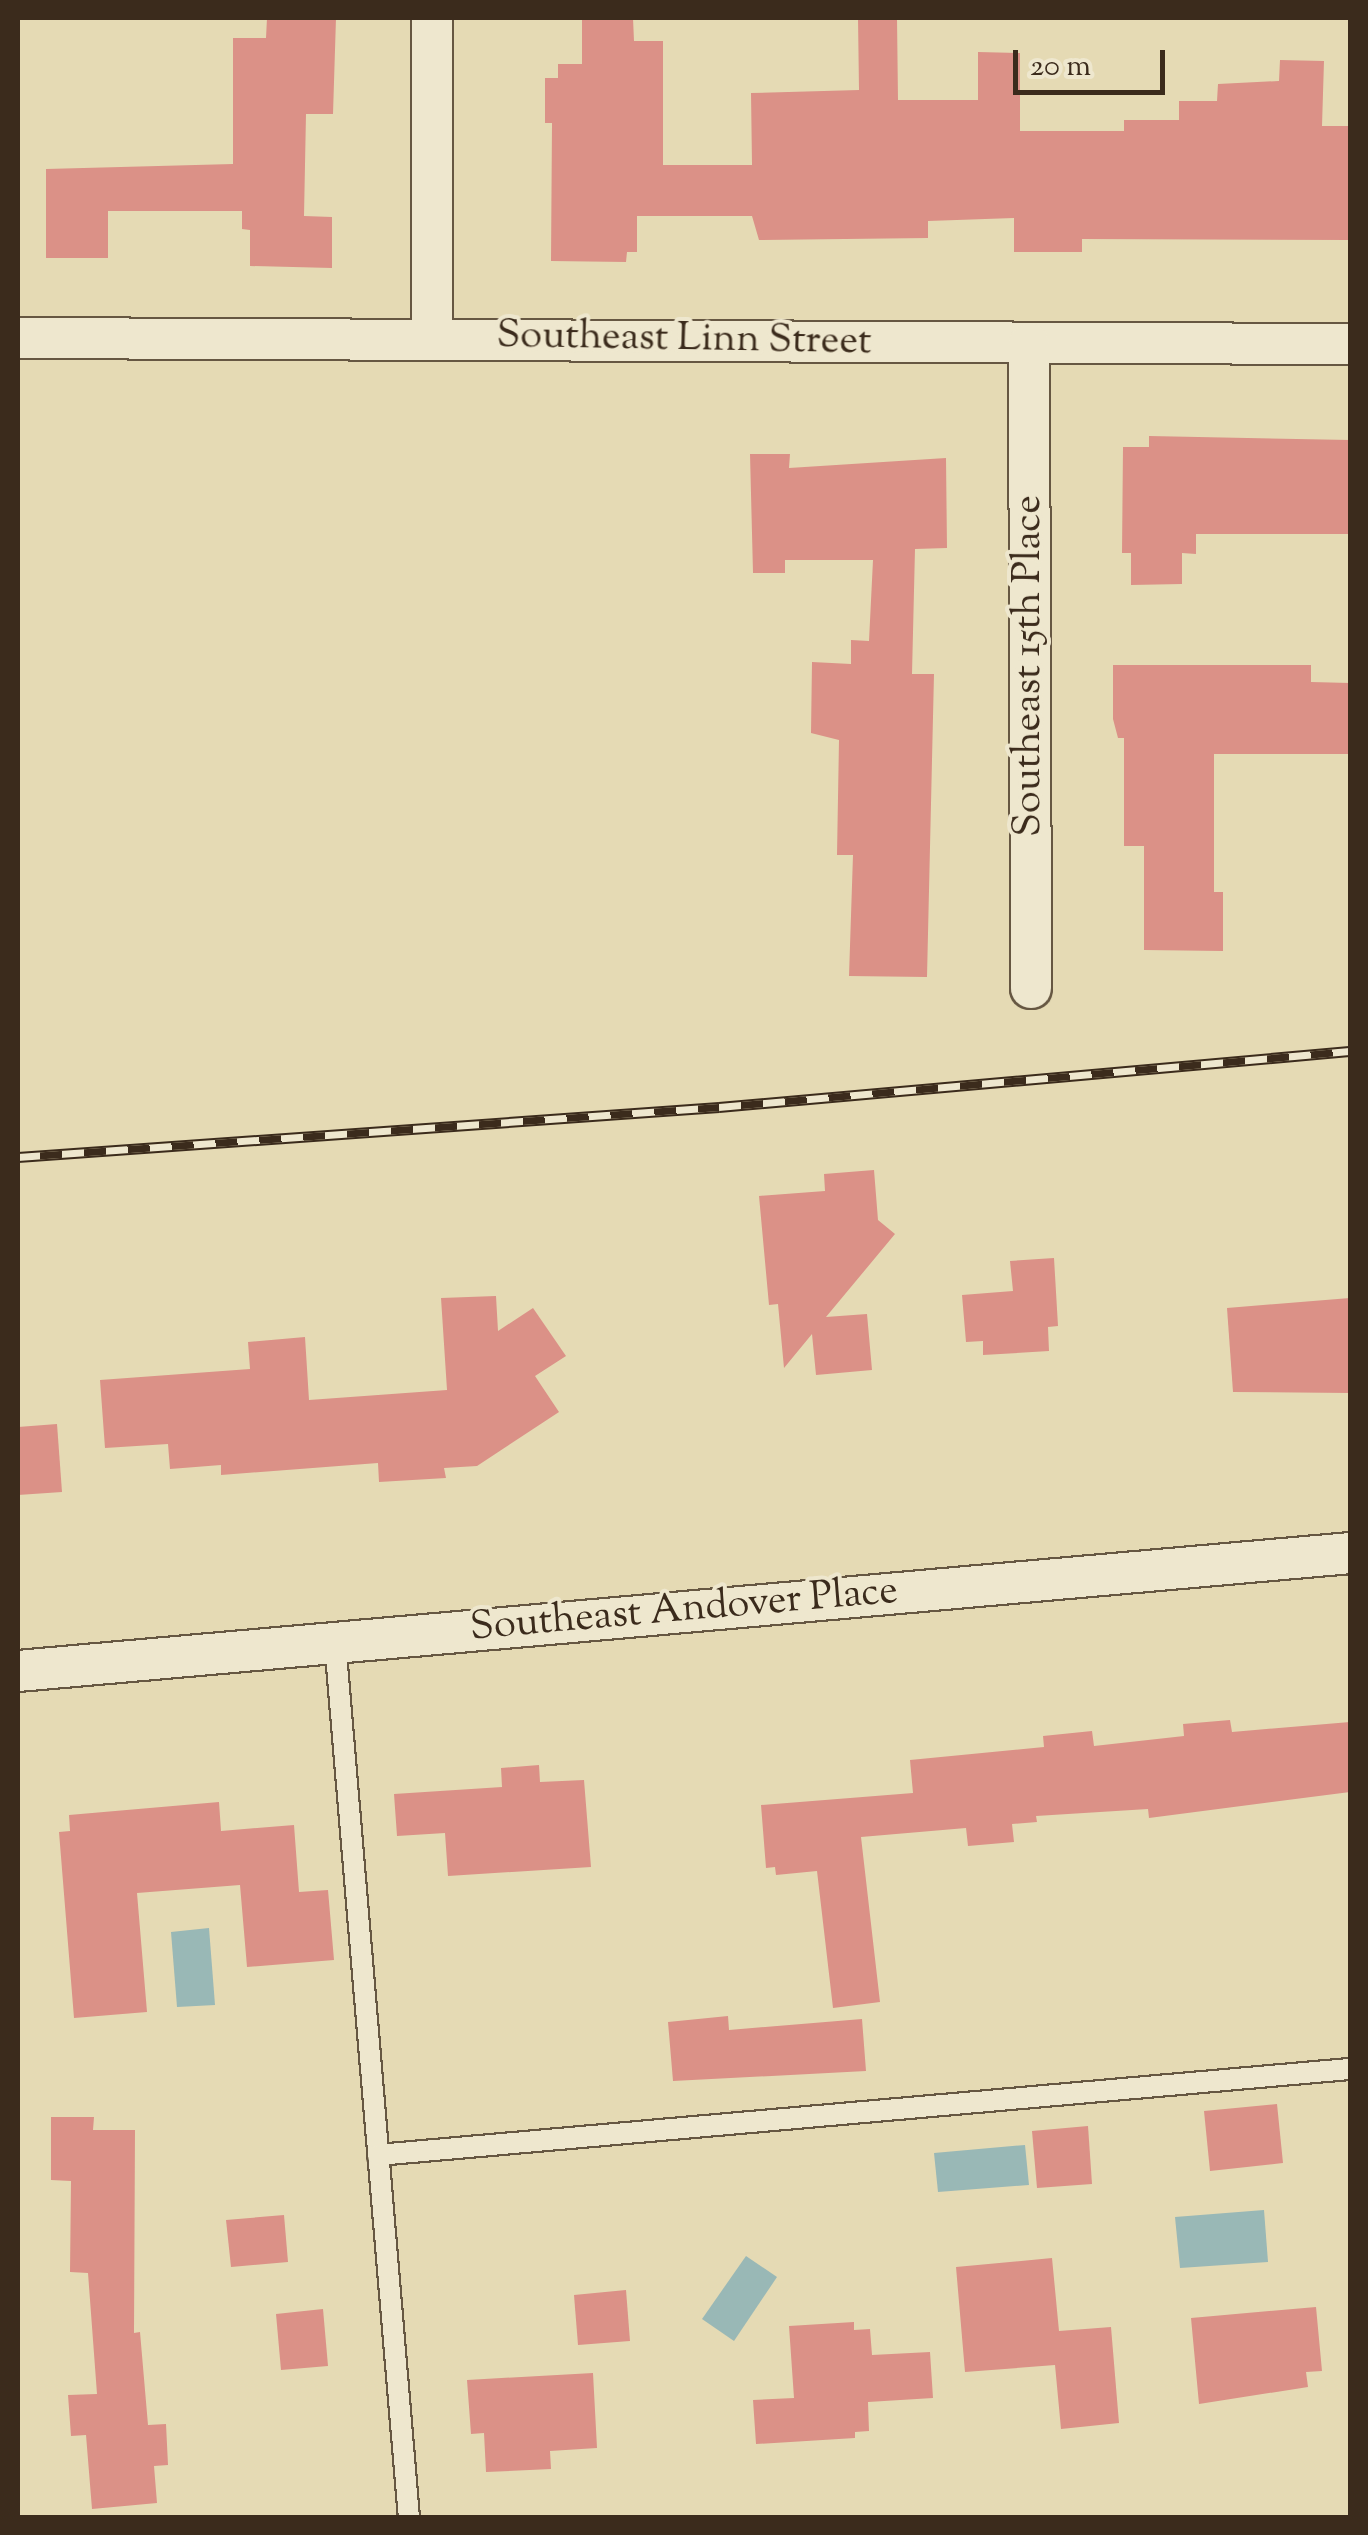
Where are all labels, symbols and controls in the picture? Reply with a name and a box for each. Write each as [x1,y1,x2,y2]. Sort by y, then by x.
scale bar [1018,30,1170,92]
text: 20 m [1030,46,1091,89]
street label: Southeast Linn Street [496,313,872,367]
street label: Southeast 15th Place [1006,495,1054,837]
street label: Southeast Andover Place [468,1568,900,1654]

